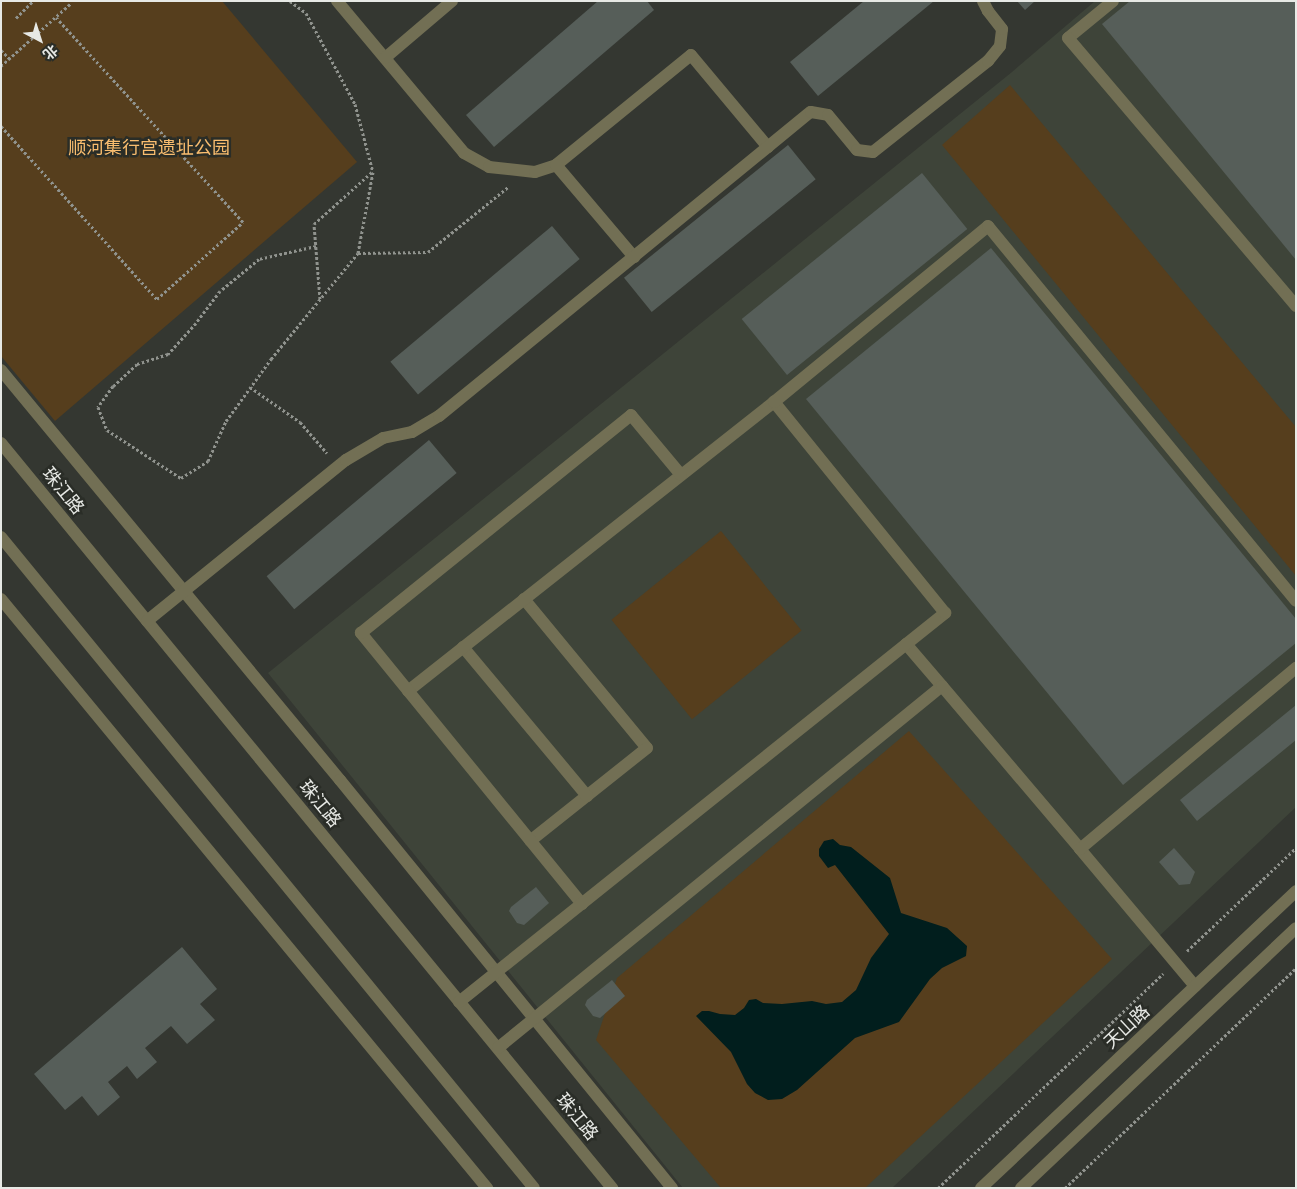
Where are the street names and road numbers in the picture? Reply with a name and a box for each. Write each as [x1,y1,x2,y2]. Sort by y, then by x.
street label: 珠江路 [38,463,88,519]
street label: 珠江路 [295,776,345,832]
street label: 天山路 [1100,1001,1154,1053]
street label: 珠江路 [552,1089,602,1145]

